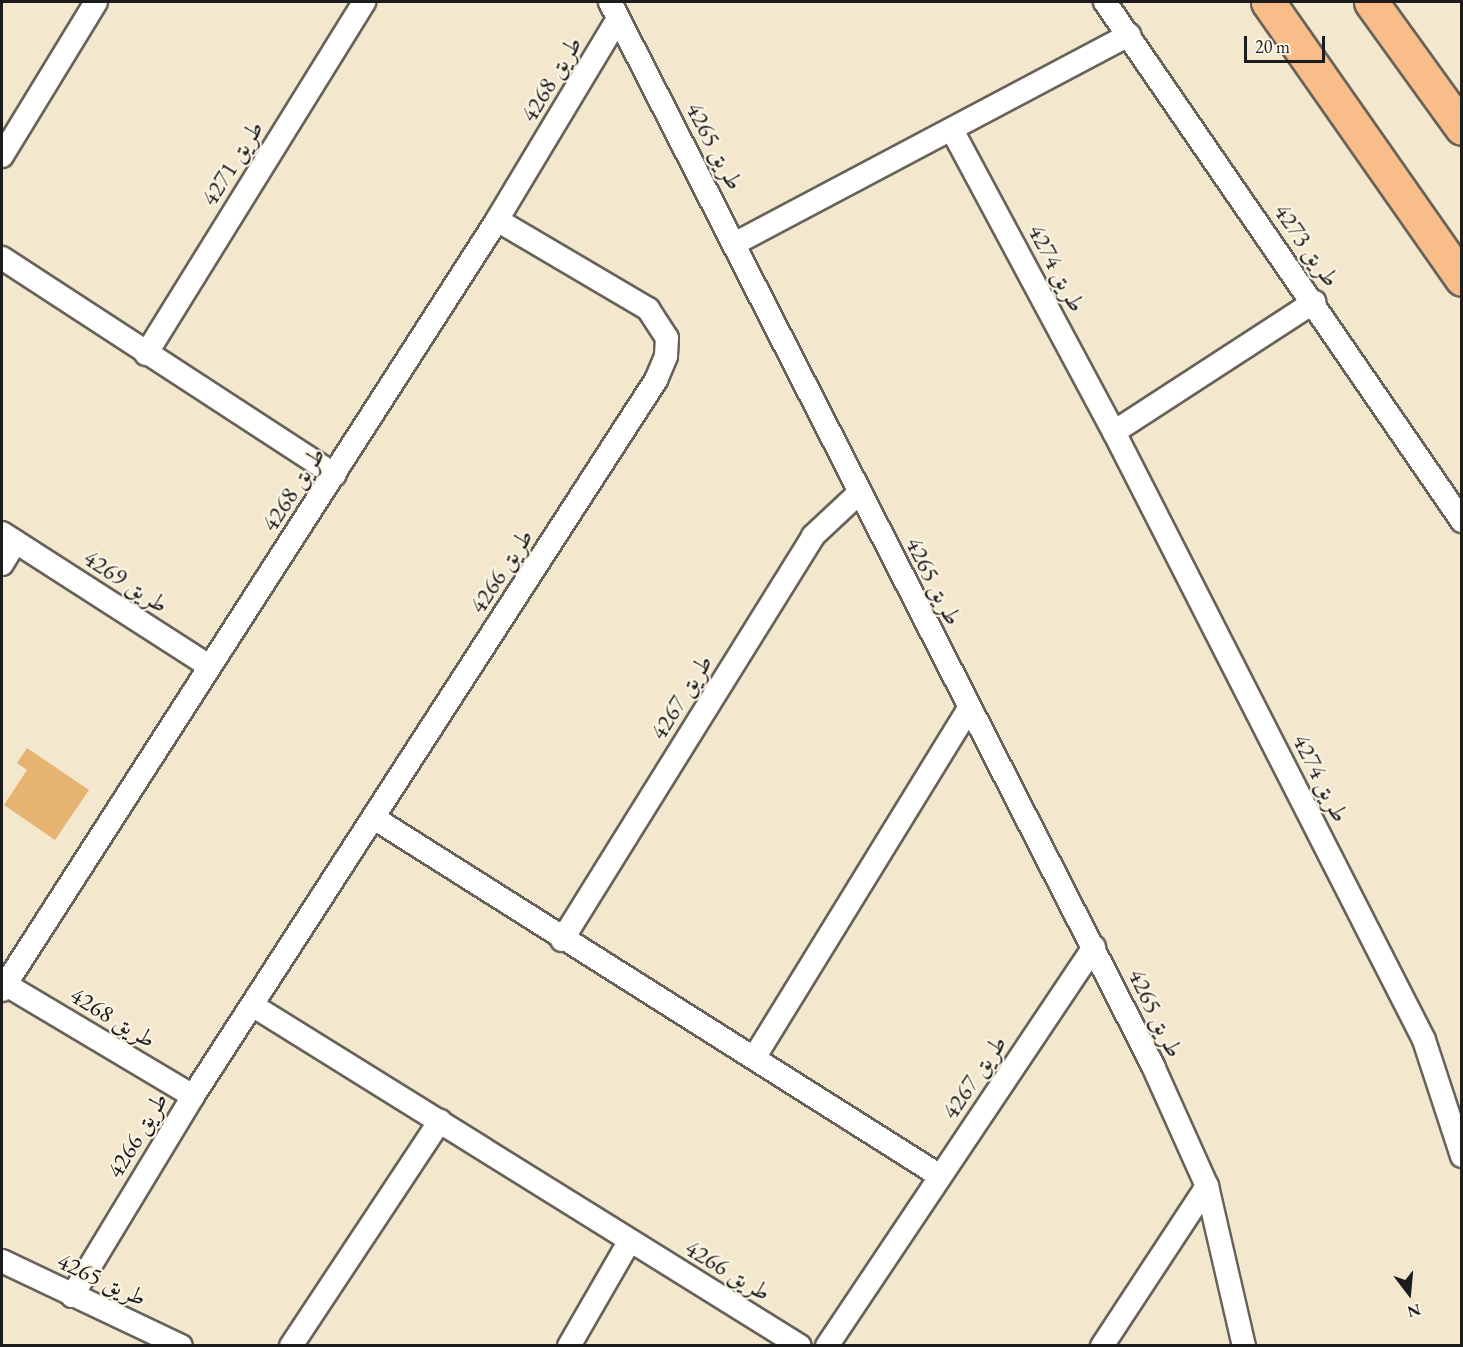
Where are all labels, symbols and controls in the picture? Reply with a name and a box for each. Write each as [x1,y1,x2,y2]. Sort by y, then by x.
scale bar [1247,24,1328,62]
street label: طريق 4268 [514,31,588,127]
text: 20 m [1255,35,1290,58]
street label: طريق 4265 [680,97,750,195]
street label: طريق 4271 [195,115,269,211]
street label: طريق 4273 [1268,198,1346,292]
street label: طريق 4274 [1022,219,1092,317]
street label: طريق 4268 [255,441,331,537]
street label: طريق 4266 [463,523,539,619]
street label: طريق 4265 [900,532,968,630]
street label: طريق 4269 [78,543,174,619]
street label: طريق 4267 [644,649,718,745]
street label: طريق 4274 [1287,729,1355,827]
street label: طريق 4265 [1122,964,1190,1062]
street label: طريق 4268 [65,980,161,1054]
street label: طريق 4267 [936,1030,1012,1124]
street label: طريق 4266 [100,1087,174,1183]
street label: طريق 4266 [680,1233,776,1307]
street label: طريق 4265 [53,1246,151,1312]
north arrow [1379,1263,1439,1323]
text: N [1405,1299,1423,1323]

